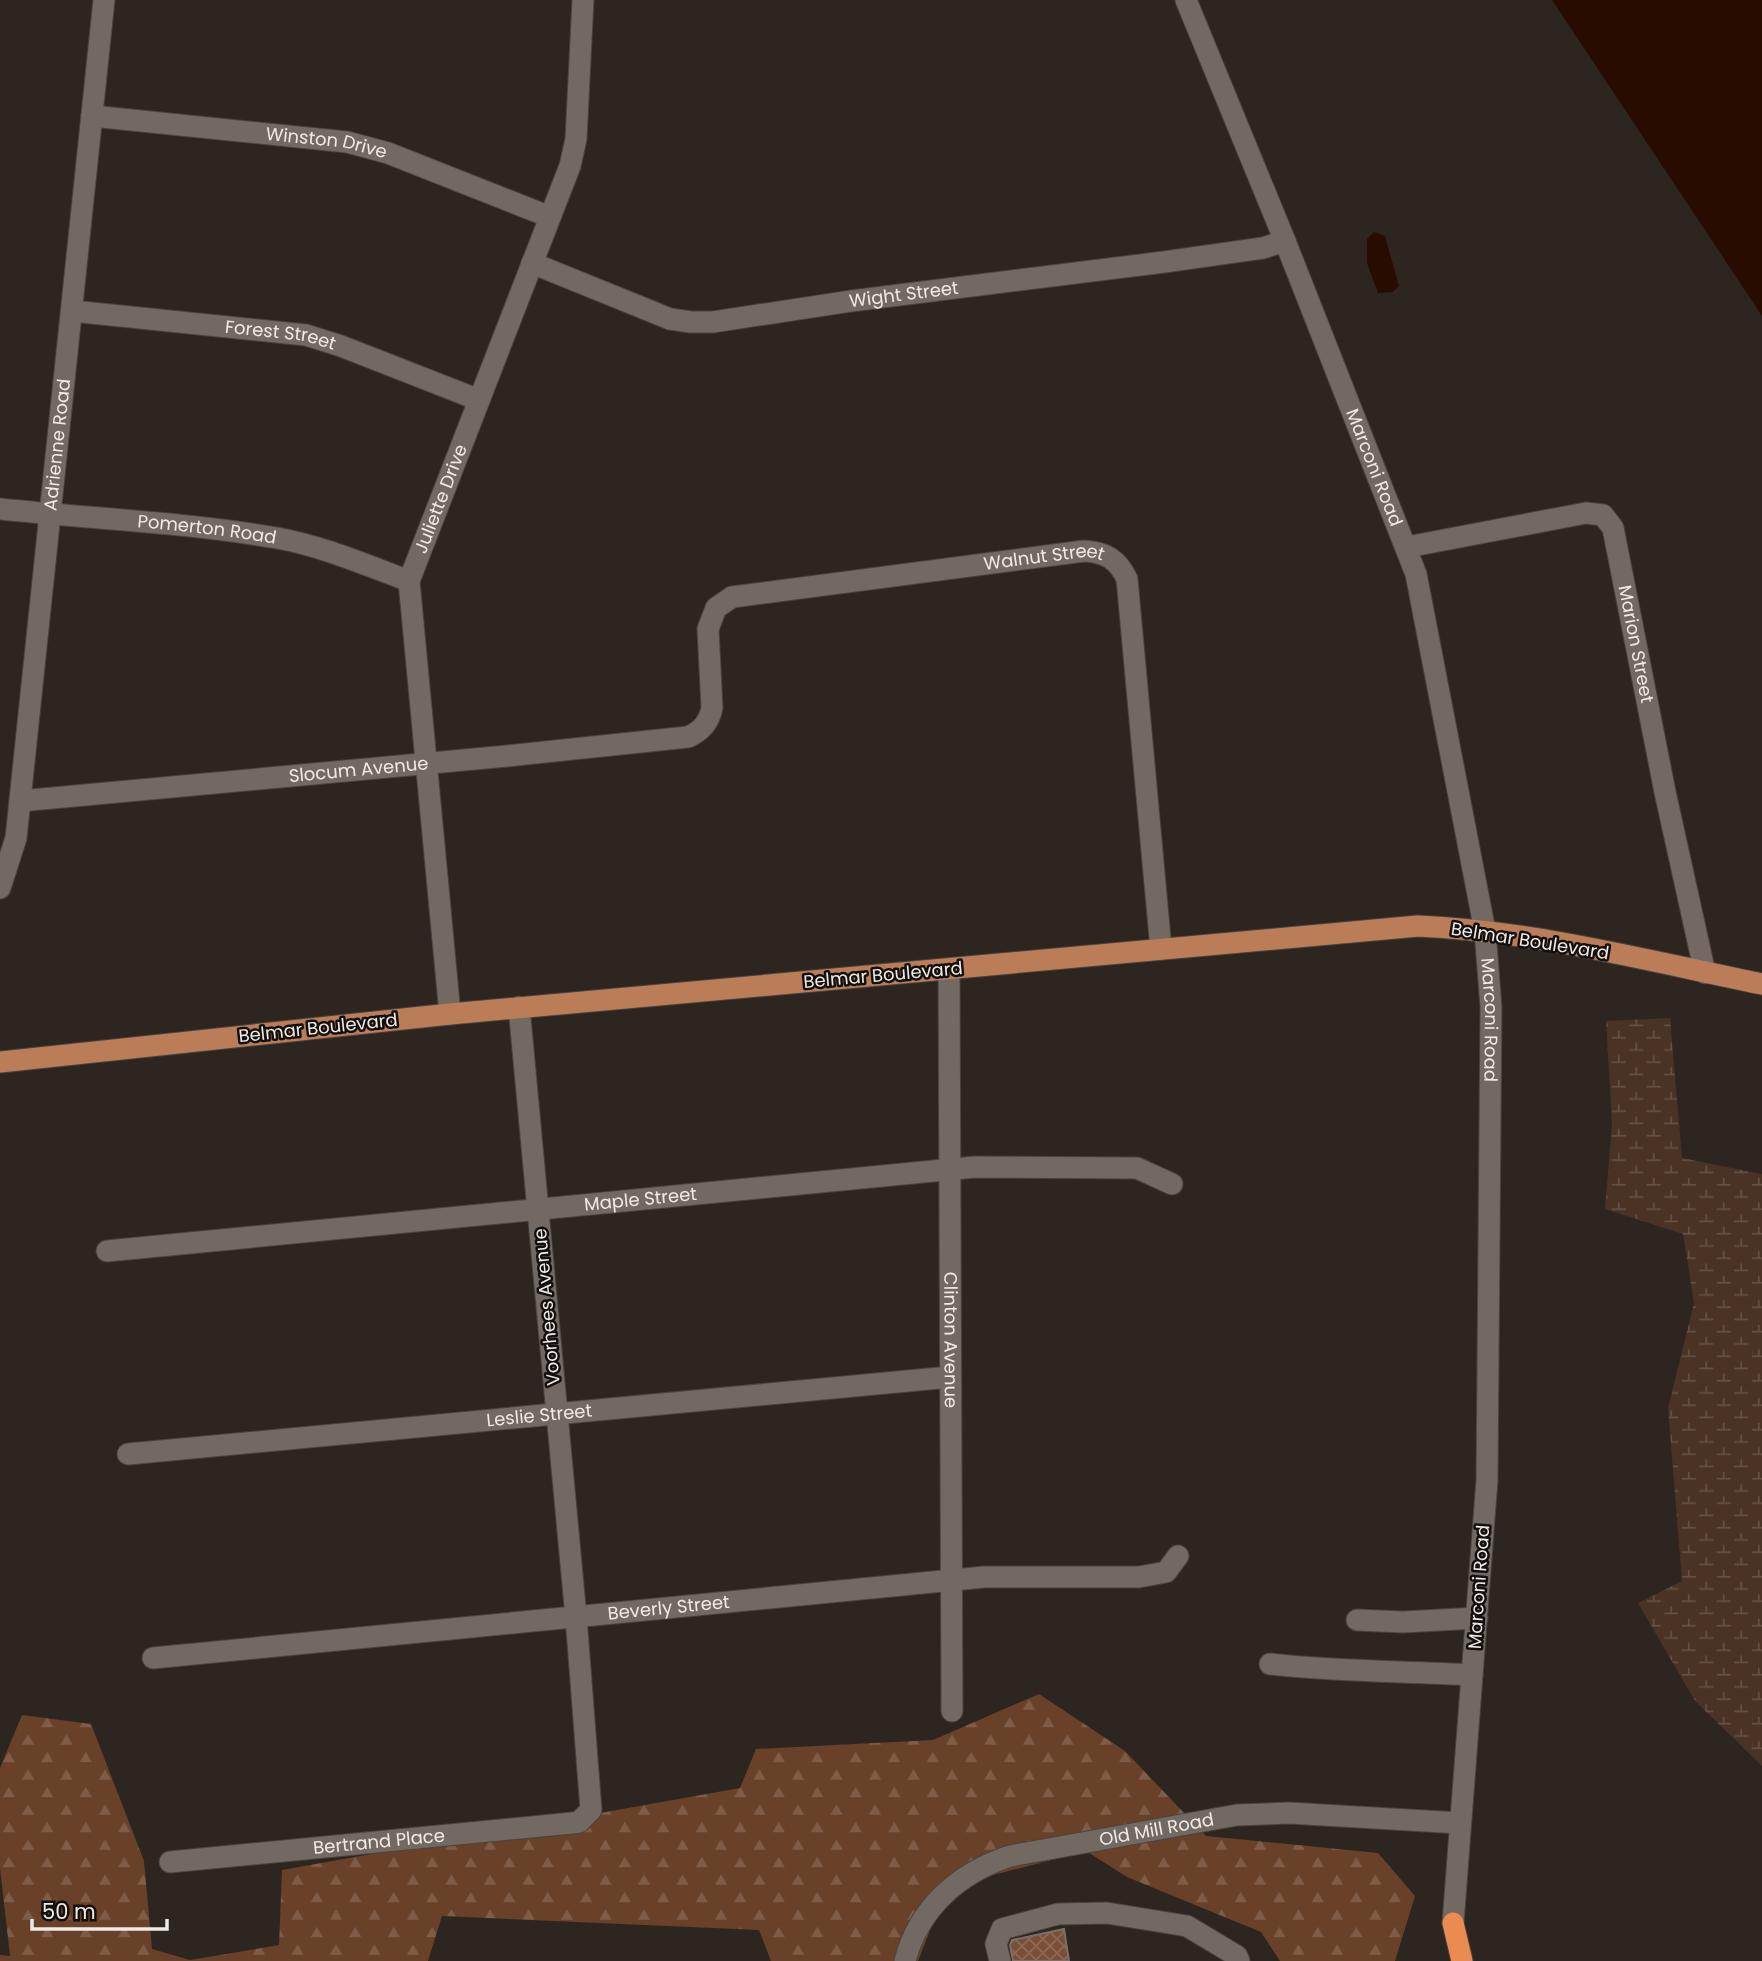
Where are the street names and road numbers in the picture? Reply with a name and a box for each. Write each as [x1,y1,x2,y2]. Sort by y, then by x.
street label: Winston Drive [265,121,390,164]
street label: Wight Street [848,275,960,313]
street label: Forest Street [224,314,339,356]
street label: Adrienne Road [37,377,76,512]
street label: Marconi Road [1340,405,1409,530]
street label: Juliette Drive [408,440,473,557]
street label: Pomerton Road [137,508,278,550]
street label: Walnut Street [982,538,1108,576]
street label: Marion Street [1613,583,1660,705]
street label: Slocum Avenue [288,750,429,788]
street label: Belmar Boulevard [1449,916,1611,965]
street label: Belmar Boulevard [802,955,964,994]
street label: Marconi Road [1475,957,1504,1082]
street label: Belmar Boulevard [237,1007,399,1048]
street label: Maple Street [583,1181,698,1217]
street label: Voorhees Avenue [527,1227,566,1387]
street label: Clinton Avenue [938,1272,964,1408]
street label: Leslie Street [485,1398,593,1432]
street label: Marconi Road [1462,1524,1495,1650]
street label: Beverly Street [606,1589,731,1626]
street label: Old Mill Road [1097,1806,1216,1852]
street label: Bertrand Place [312,1822,446,1860]

